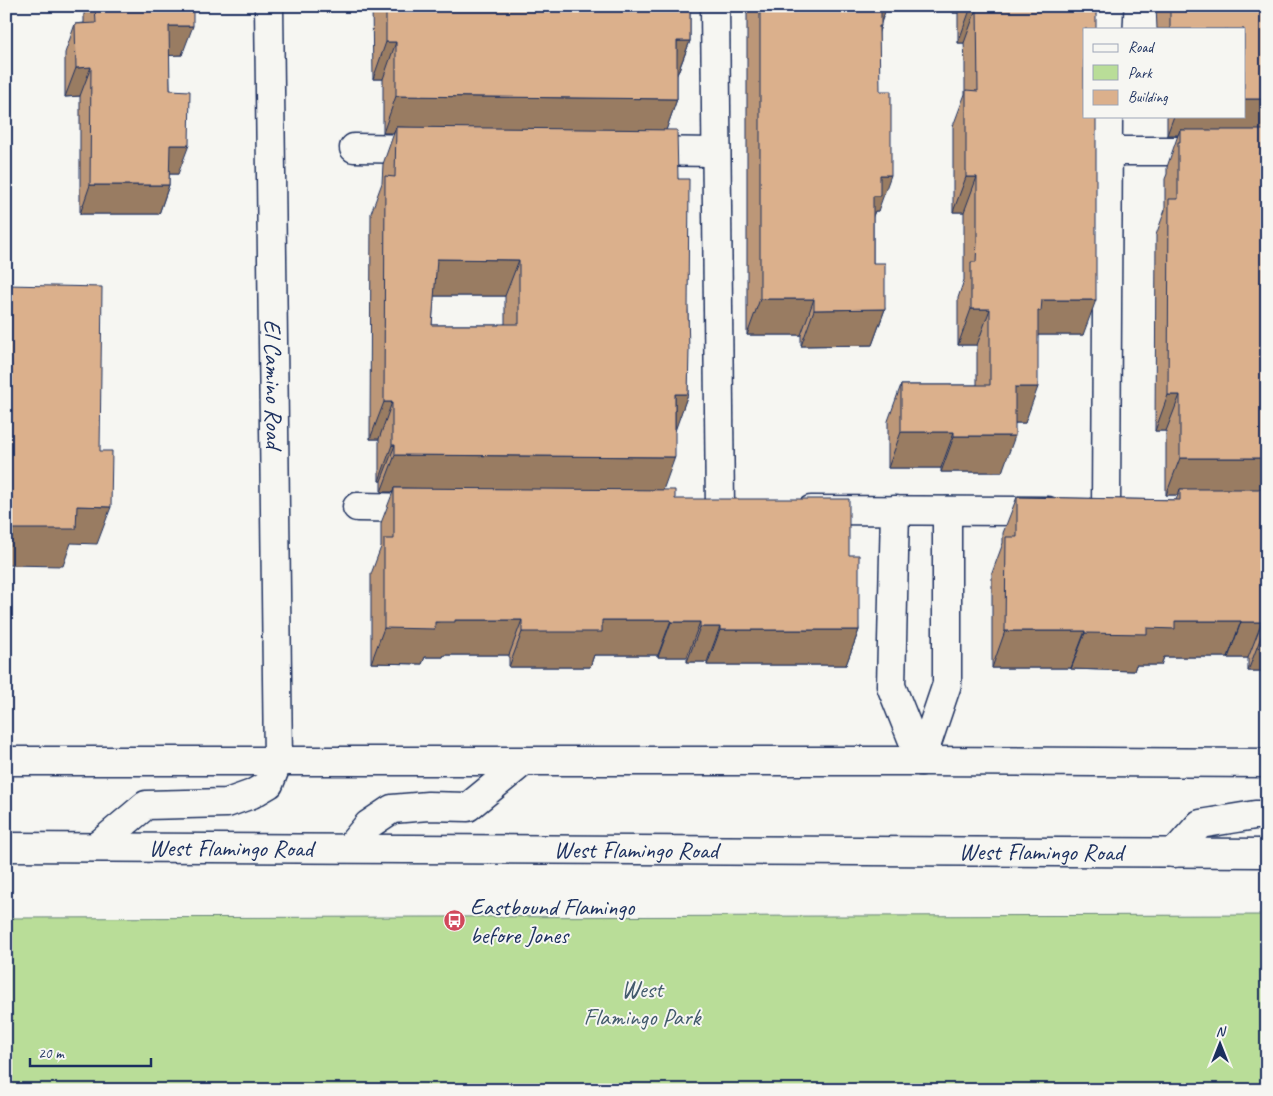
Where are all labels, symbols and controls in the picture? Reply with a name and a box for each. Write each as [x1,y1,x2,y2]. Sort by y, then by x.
legend [1083,28,1246,118]
text: Road [1128,38,1155,57]
text: Park [1128,64,1153,83]
text: Building [1128,88,1168,107]
street label: El Camino Road [258,319,289,452]
street label: West Flamingo Road [149,833,317,863]
street label: West Flamingo Road [554,835,722,865]
street label: West Flamingo Road [959,837,1127,867]
place label: Eastbound Flamingo before Jones [470,892,636,950]
bus stop icon: Eastbound Flamingo before Jones [442,909,466,933]
park label: West Flamingo Park [584,974,703,1032]
north arrow [1196,1018,1246,1068]
text: N [1216,1023,1227,1040]
scale bar [30,1036,151,1068]
text: 20 m [38,1044,65,1063]

